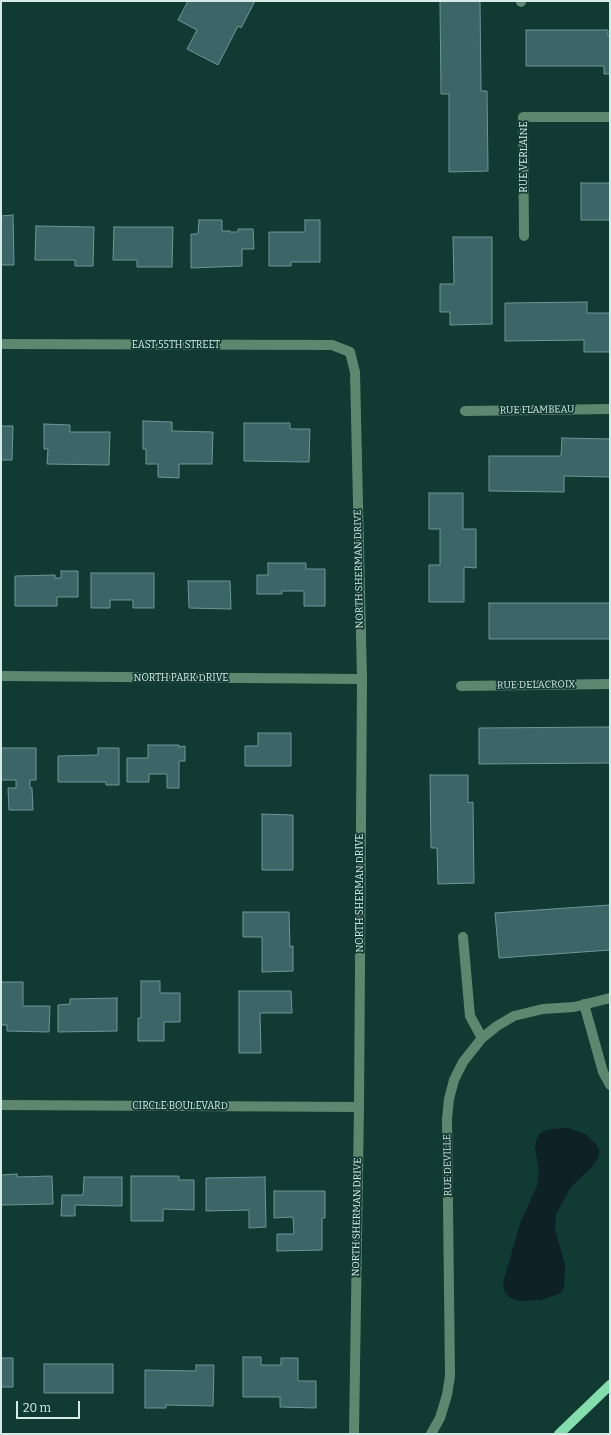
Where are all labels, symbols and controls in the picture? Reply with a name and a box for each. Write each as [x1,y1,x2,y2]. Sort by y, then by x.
street label: RUE VERLAINE [518,121,530,193]
street label: EAST 55TH STREET [132,339,220,351]
street label: RUE FLAMBEAU [500,403,574,417]
street label: NORTH SHERMAN DRIVE [352,509,366,629]
street label: NORTH PARK DRIVE [133,672,229,684]
street label: RUE DELACROIX [497,678,575,692]
street label: NORTH SHERMAN DRIVE [354,833,366,953]
street label: CIRCLE BOULEVARD [132,1100,228,1112]
street label: RUE DEVILLE [441,1134,455,1196]
street label: NORTH SHERMAN DRIVE [350,1157,364,1277]
scale bar [18,1393,82,1419]
text: 20 m [23,1401,51,1415]

